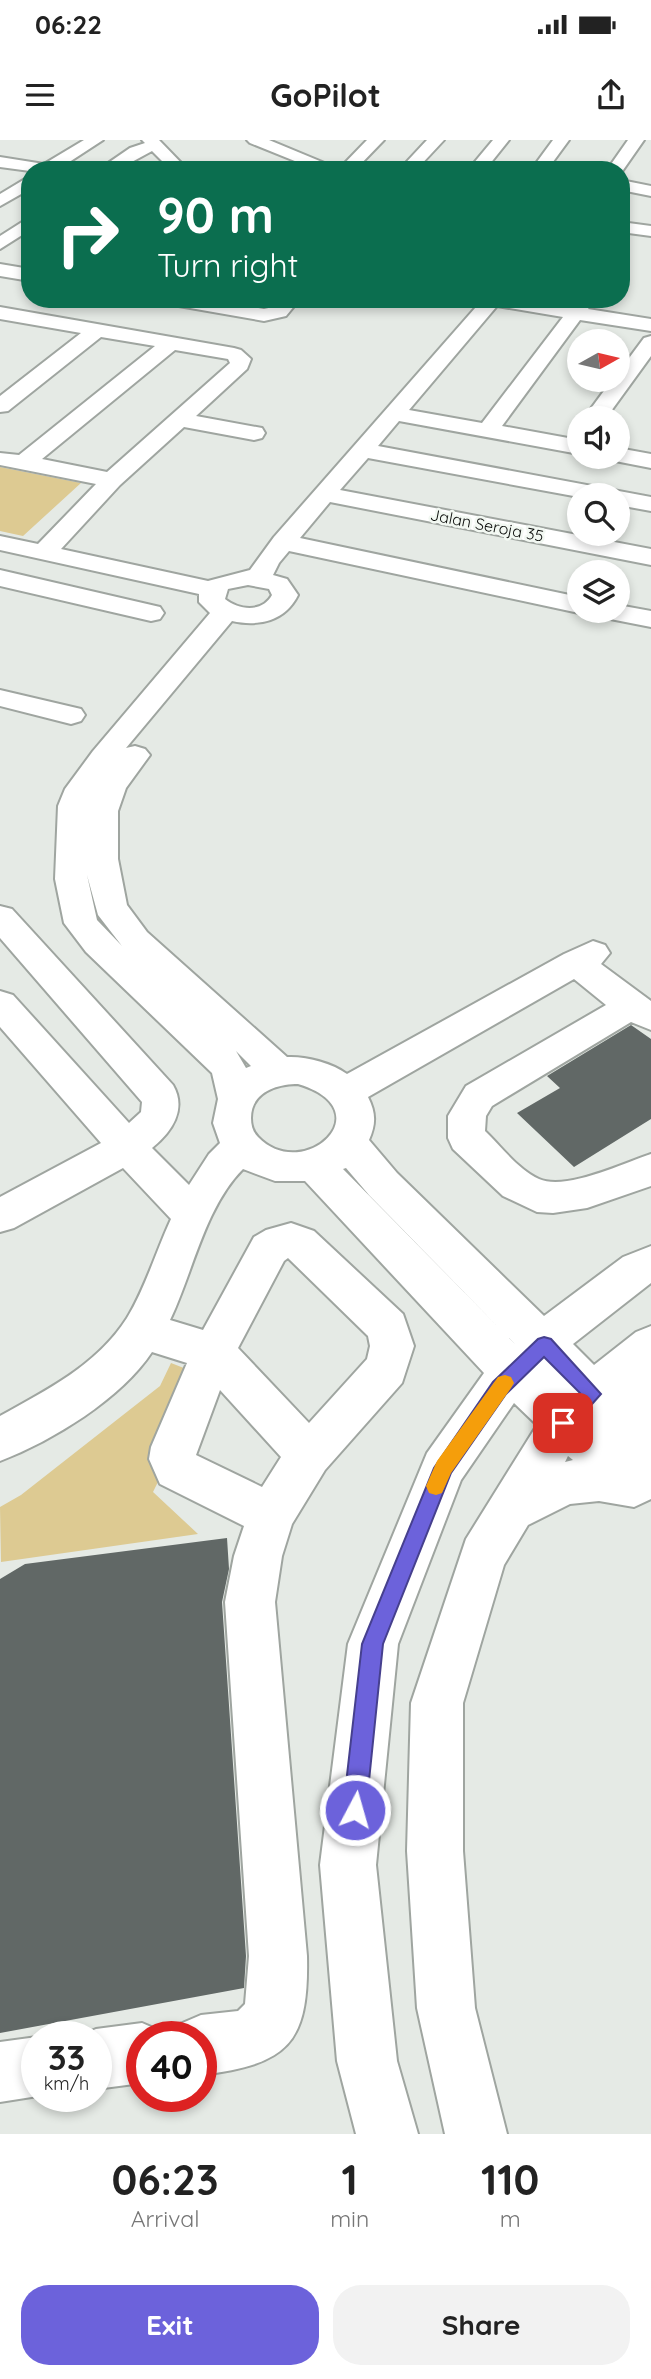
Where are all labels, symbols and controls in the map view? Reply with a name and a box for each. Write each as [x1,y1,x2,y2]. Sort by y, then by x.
text: 06:22 [35,8,102,41]
text: GoPilot [270,75,381,115]
icon: menu [21,76,59,114]
icon: share [592,76,630,114]
text: 90 m [157,184,274,245]
icon: right [42,189,133,280]
text: Turn right [157,245,298,285]
north arrow [567,329,630,392]
map controls [567,329,630,623]
button: sound [567,406,630,469]
button: search [567,483,630,546]
street label: Jalan Seroja 35 [429,504,545,546]
button: layers [567,560,630,623]
pin [533,1393,593,1453]
icon: arrive [544,1404,582,1442]
position arrow [318,1773,392,1847]
speed limit sign: 40 [126,2021,217,2112]
text: 33 [48,2035,85,2079]
text: km/h [44,2072,89,2095]
text: 06:23 [112,2153,219,2206]
text: 1 [342,2153,358,2206]
text: 110 [481,2153,539,2206]
text: Arrival [131,2204,200,2233]
text: min [330,2204,369,2233]
text: m [500,2204,521,2233]
button: Exit [21,2285,319,2365]
button: Share [333,2285,630,2365]

